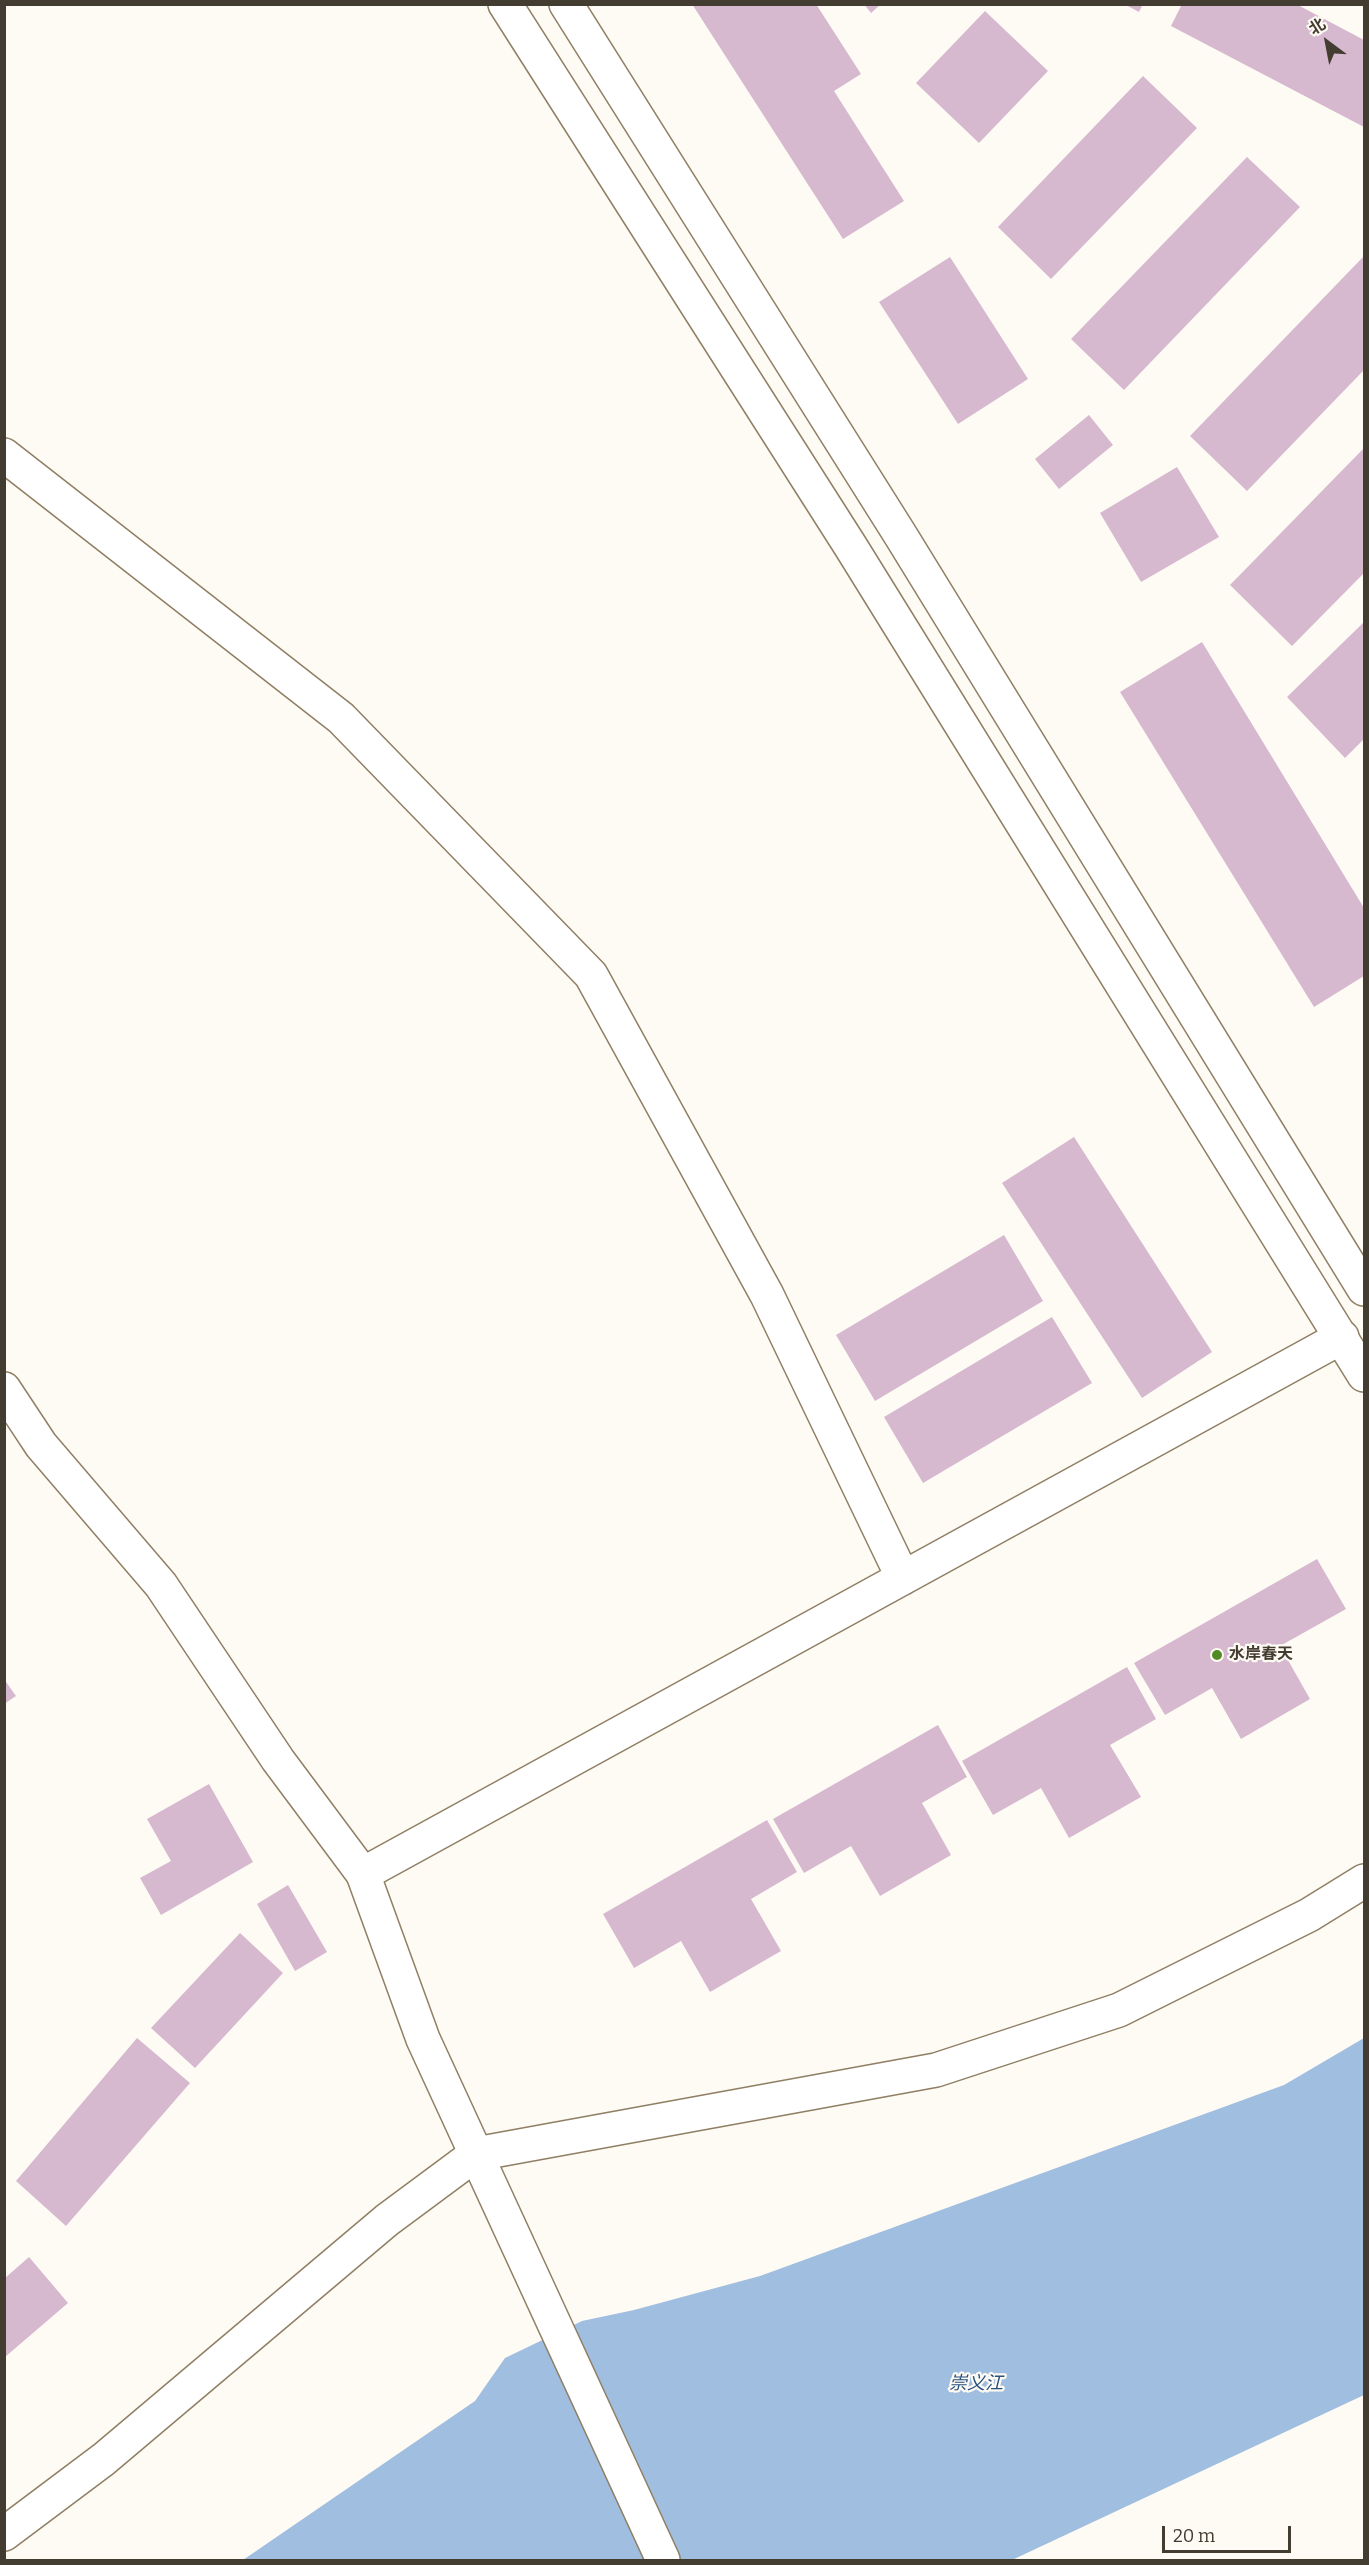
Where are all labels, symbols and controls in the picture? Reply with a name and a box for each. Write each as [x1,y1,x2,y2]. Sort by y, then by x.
north arrow [1297,12,1357,72]
text: 北 [1305,14,1329,39]
place label: 水岸春天 [1229,1645,1293,1665]
marker: 水岸春天 [1210,1648,1224,1662]
water label: 崇义江 [949,2373,1003,2395]
scale bar [1165,2514,1294,2552]
text: 20 m [1173,2525,1215,2547]

